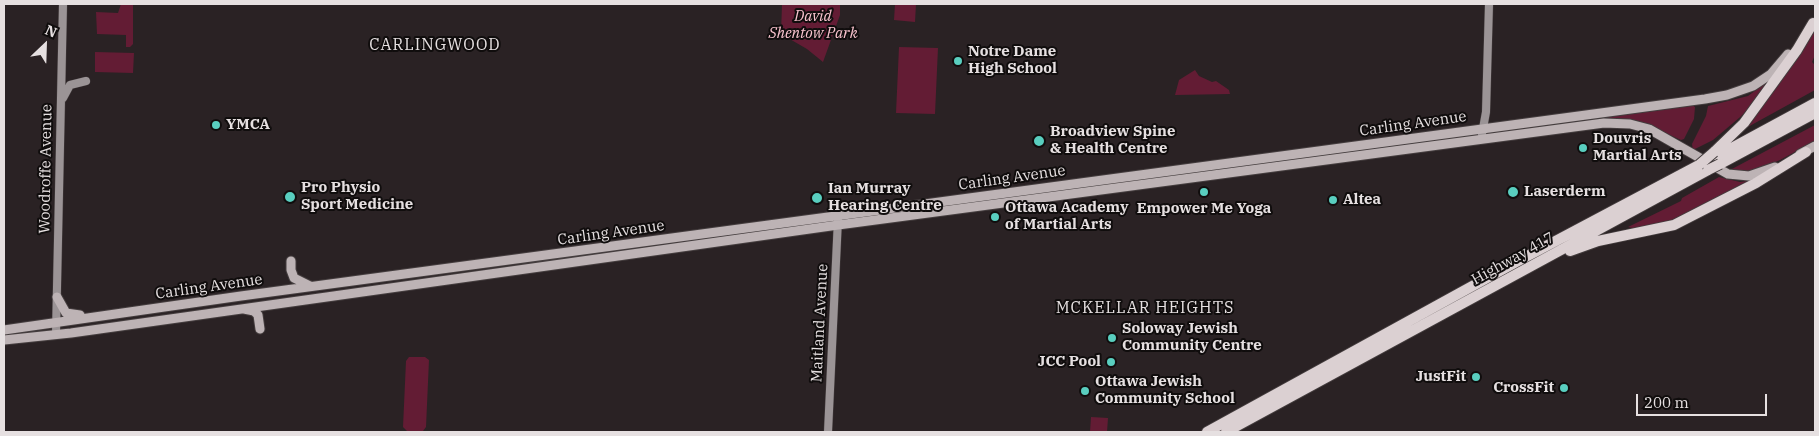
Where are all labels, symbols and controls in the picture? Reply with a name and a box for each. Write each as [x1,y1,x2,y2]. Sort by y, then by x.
park label: David Shentow Park [768,8,858,43]
north arrow [20,20,70,70]
text: N [42,21,60,42]
district label: CARLINGWOOD [368,35,502,55]
place label: Notre Dame High School [968,43,1057,78]
marker: Notre Dame High School [952,55,964,67]
street label: Woodroffe Avenue [36,104,56,234]
street label: Carling Avenue [1358,108,1468,140]
place label: YMCA [226,116,270,134]
marker: YMCA [210,119,222,131]
place label: Broadview Spine & Health Centre [1050,123,1175,158]
place label: Douvris Martial Arts [1593,130,1682,165]
marker: Broadview Spine & Health Centre [1032,134,1046,148]
marker: Douvris Martial Arts [1577,142,1589,154]
street label: Carling Avenue [957,162,1067,194]
place label: Pro Physio Sport Medicine [301,179,413,214]
place label: Ian Murray Hearing Centre [828,180,942,215]
place label: Laserderm [1524,183,1605,201]
marker: Laserderm [1506,185,1520,199]
marker: Empower Me Yoga [1198,186,1210,198]
marker: Pro Physio Sport Medicine [283,190,297,204]
marker: Ian Murray Hearing Centre [810,191,824,205]
place label: Altea [1343,191,1381,209]
marker: Altea [1327,194,1339,206]
place label: Ottawa Academy of Martial Arts [1005,199,1128,234]
place label: Empower Me Yoga [1137,200,1271,218]
marker: Ottawa Academy of Martial Arts [989,211,1001,223]
street label: Carling Avenue [556,217,666,249]
street label: Highway 417 [1468,229,1558,289]
street label: Maitland Avenue [808,263,832,383]
street label: Carling Avenue [154,271,264,303]
district label: MCKELLAR HEIGHTS [1054,298,1236,318]
place label: Soloway Jewish Community Centre [1122,320,1262,355]
marker: Soloway Jewish Community Centre [1106,332,1118,344]
place label: JCC Pool [1038,353,1101,371]
marker: JCC Pool [1105,356,1117,368]
place label: JustFit [1416,368,1466,386]
marker: JustFit [1470,371,1482,383]
place label: Ottawa Jewish Community School [1095,373,1235,408]
place label: CrossFit [1493,379,1554,397]
marker: CrossFit [1558,382,1570,394]
scale bar [1639,384,1770,416]
marker: Ottawa Jewish Community School [1079,385,1091,397]
text: 200 m [1644,393,1689,412]

